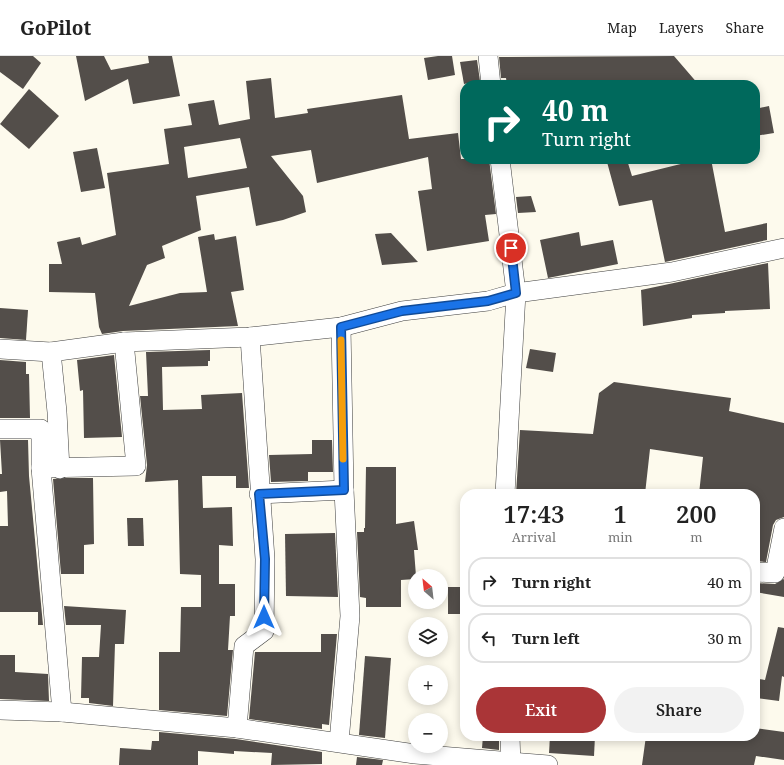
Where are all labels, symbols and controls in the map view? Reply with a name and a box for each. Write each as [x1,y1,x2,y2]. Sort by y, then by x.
text: GoPilot [20,15,91,41]
text: Map [607,18,637,37]
text: Layers [659,18,704,37]
text: Share [726,18,764,37]
text: 40 m [542,91,609,129]
icon: right [476,96,528,148]
text: Turn right [542,127,631,151]
pin [494,231,528,265]
icon: arrive [500,237,522,259]
text: 17:43 [503,497,565,530]
text: 1 [614,497,627,530]
text: 200 [676,497,717,530]
text: Arrival [512,528,556,546]
text: min [608,528,633,546]
text: m [690,528,702,546]
north arrow [408,569,448,609]
map controls [408,569,448,753]
icon: right [478,571,500,593]
text: Turn right [512,572,591,592]
text: 40 m [707,572,742,592]
position arrow [243,596,285,638]
button: layers [408,617,448,657]
icon: left [478,627,500,649]
text: Turn left [512,628,580,648]
text: 30 m [707,628,742,648]
button: + [408,665,448,705]
button: Exit [476,687,606,733]
button: Share [614,687,744,733]
button: − [408,713,448,753]

